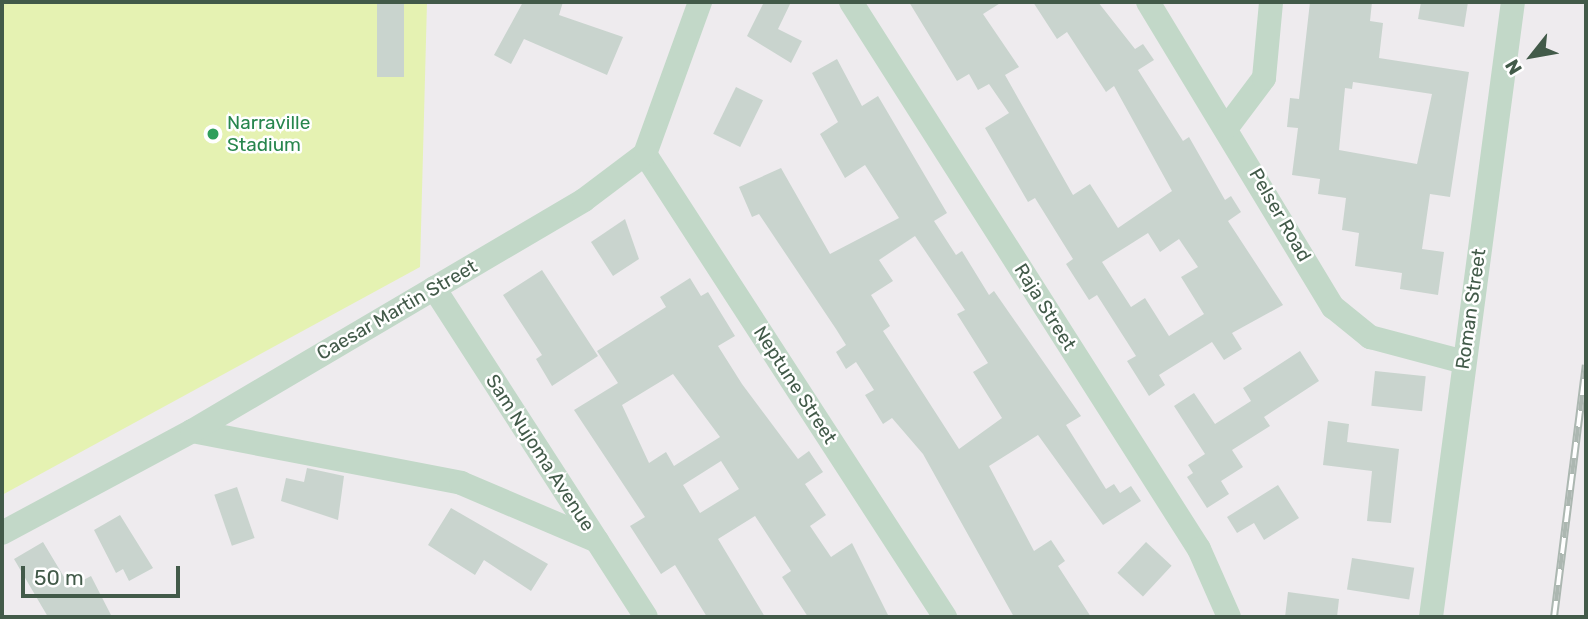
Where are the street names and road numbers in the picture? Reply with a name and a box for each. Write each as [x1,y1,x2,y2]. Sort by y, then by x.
street label: Pelser Road [1244,164,1316,266]
street label: Roman Street [1451,247,1491,371]
street label: Caesar Martin Street [313,255,481,365]
street label: Raja Street [1009,259,1081,355]
street label: Neptune Street [748,322,842,448]
street label: Sam Nujoma Avenue [481,370,599,536]

